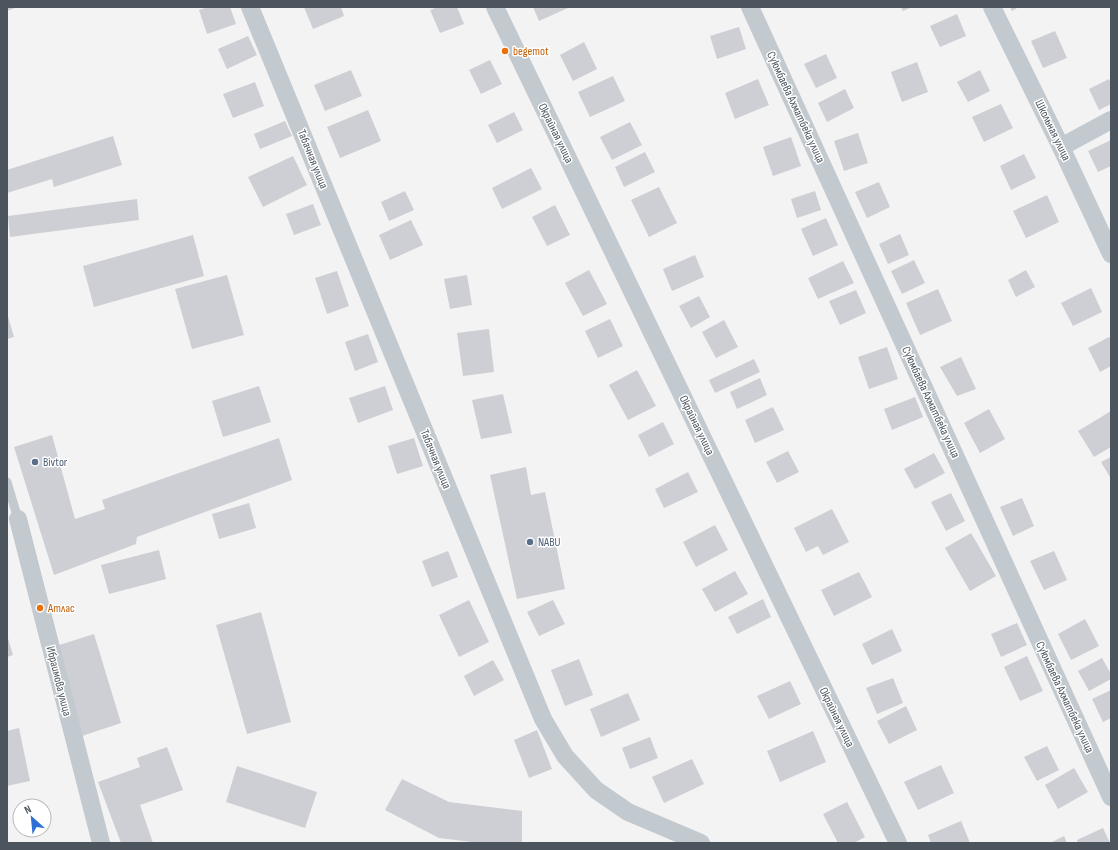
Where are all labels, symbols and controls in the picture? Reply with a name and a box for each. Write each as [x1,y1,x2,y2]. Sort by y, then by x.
place label: begemot [513,44,549,59]
marker: begemot [500,46,510,56]
street label: Суюмбаева Ахматбека улица [763,49,828,166]
street label: Школьная улица [1031,97,1074,164]
street label: Окрайная улица [535,101,577,166]
street label: Табачная улица [294,127,331,191]
street label: Суюмбаева Ахматбека улица [898,344,963,461]
street label: Окрайная улица [676,393,718,458]
street label: Табачная улица [417,427,454,491]
place label: Bivtor [43,455,68,470]
marker: Bivtor [30,457,40,467]
place label: NABU [538,535,561,550]
marker: NABU [525,537,535,547]
place label: Атлас [47,601,75,616]
marker: Атлас [35,603,45,613]
street label: Суюмбаева Ахматбека улица [1032,639,1097,756]
street label: Ибраимова улица [43,645,75,718]
street label: Окрайная улица [816,685,858,750]
north arrow [12,798,52,838]
text: N [22,802,33,817]

